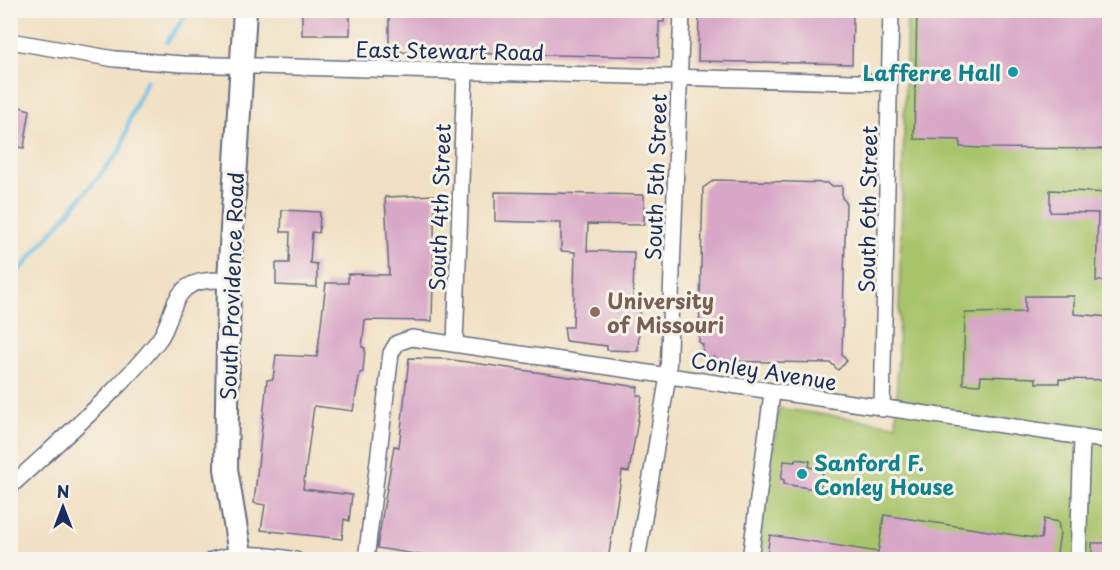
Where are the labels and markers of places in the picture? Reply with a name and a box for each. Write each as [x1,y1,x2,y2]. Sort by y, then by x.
place label: Lafferre Hall [863,56,1001,88]
marker: Lafferre Hall [1006,65,1020,79]
place label: University of Missouri [607,284,724,340]
marker: University of Missouri [588,305,602,319]
place label: Sanford F. Conley House [814,446,954,502]
marker: Sanford F. Conley House [795,467,809,481]

